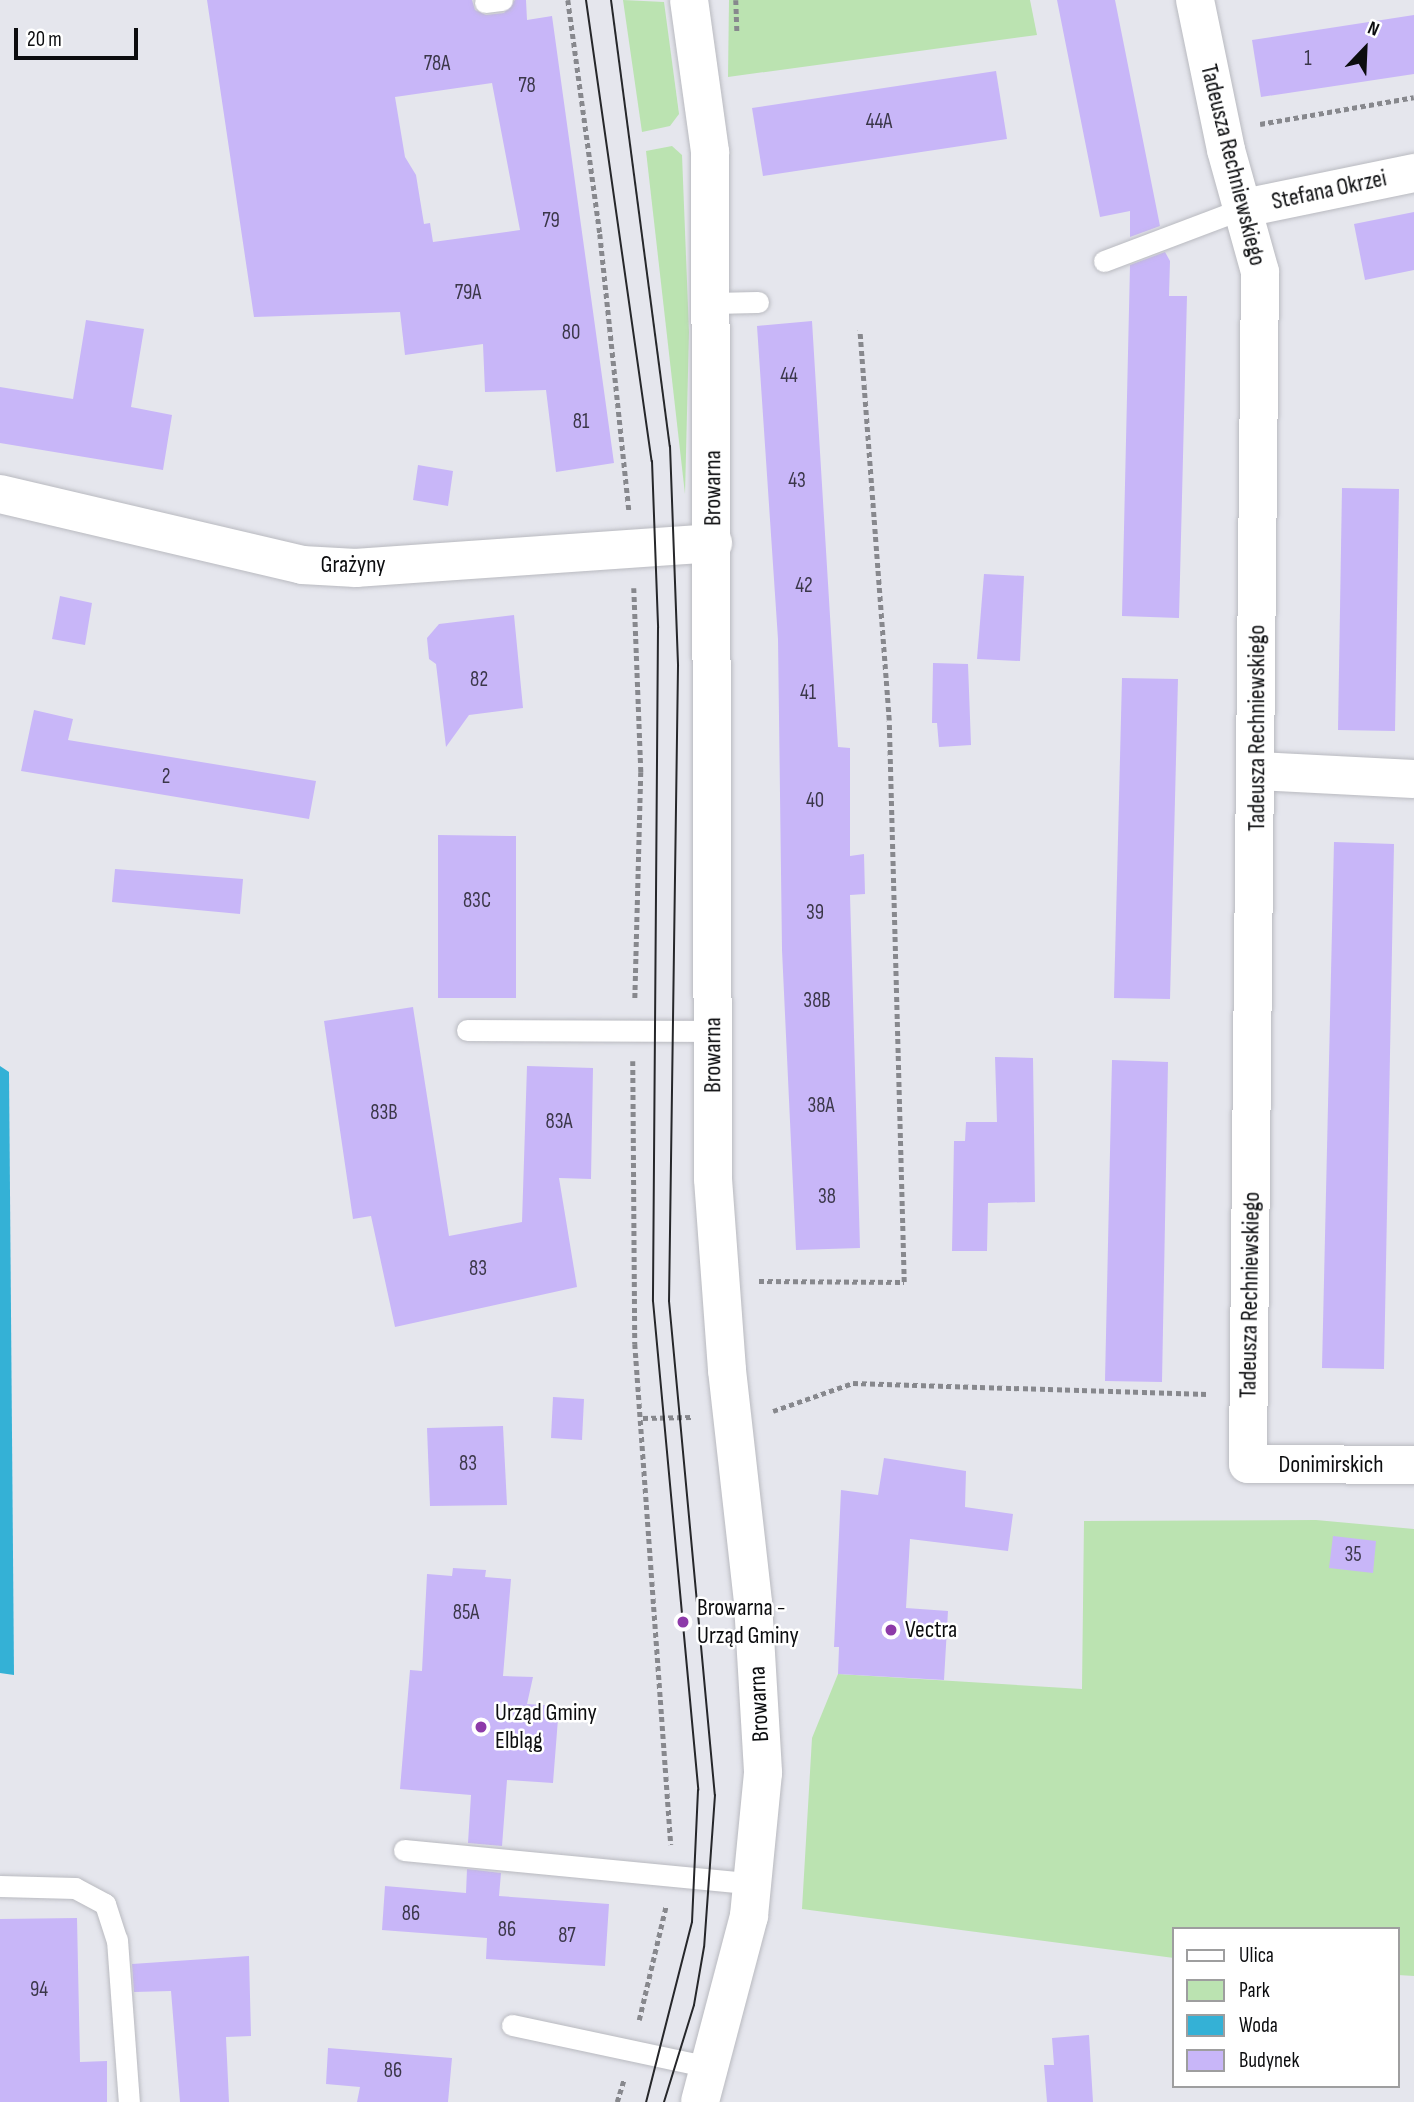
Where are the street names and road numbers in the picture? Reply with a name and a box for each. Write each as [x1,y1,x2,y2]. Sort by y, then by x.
street label: Tadeusza Rechniewskiego [1194,61,1272,269]
street label: Stefana Okrzei [1269,164,1389,216]
street label: Browarna [699,450,727,526]
street label: Grażyny [320,551,386,579]
street label: Tadeusza Rechniewskiego [1243,625,1271,831]
street label: Browarna [699,1017,727,1093]
street label: Tadeusza Rechniewskiego [1234,1192,1266,1398]
street label: Donimirskich [1278,1451,1384,1479]
street label: Browarna [743,1665,775,1743]

